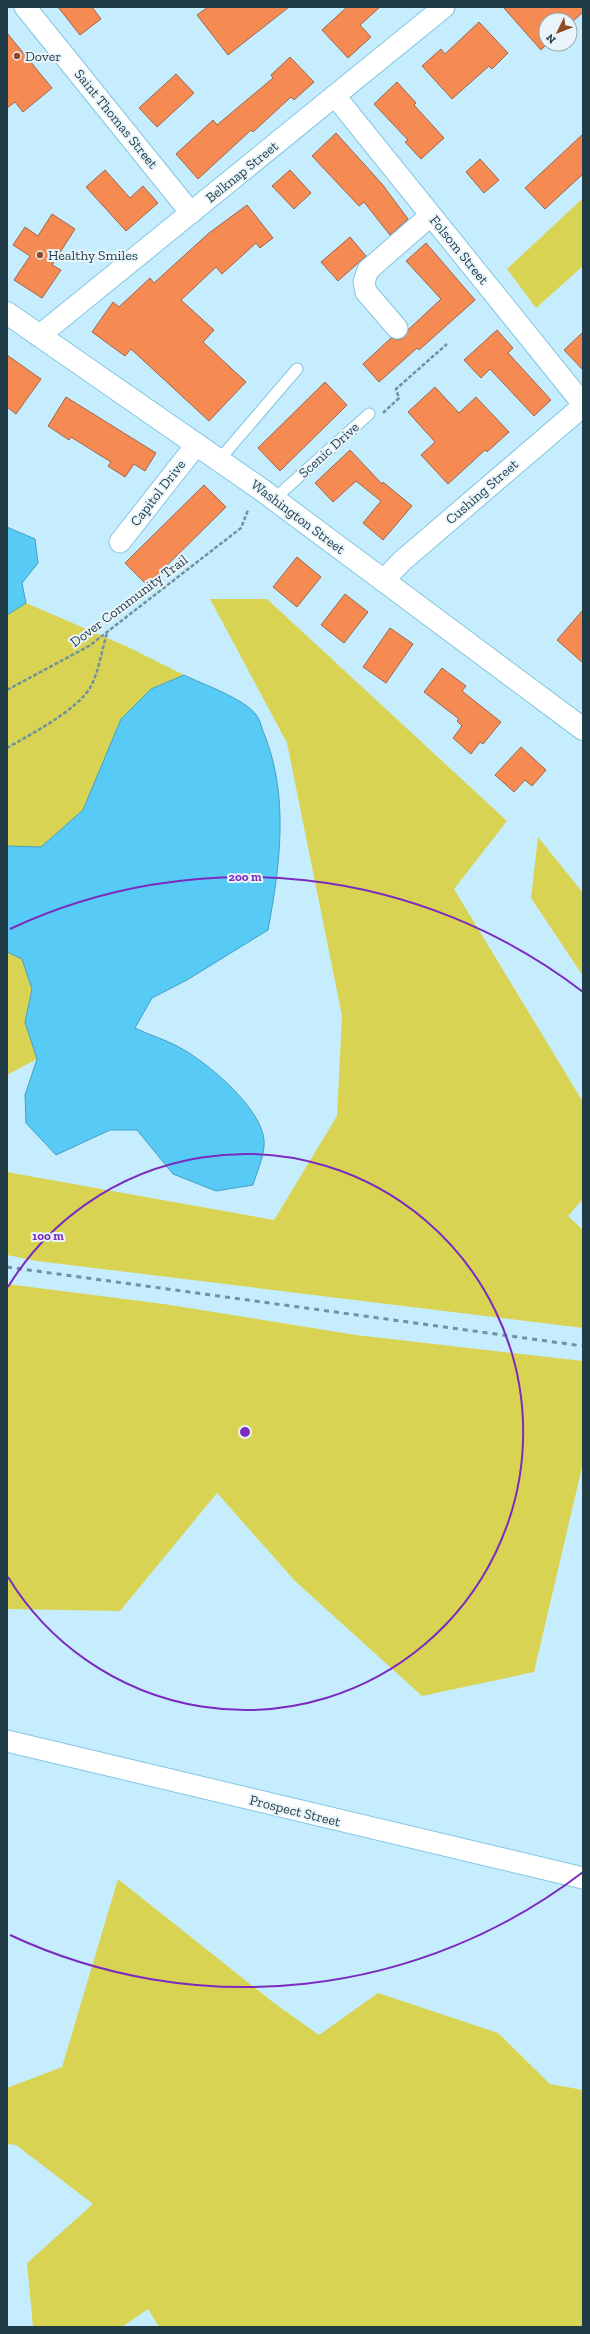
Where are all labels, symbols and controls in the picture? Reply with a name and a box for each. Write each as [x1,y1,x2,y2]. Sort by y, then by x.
north arrow [538,12,578,52]
text: N [543,31,559,46]
place label: Dover [25,48,61,65]
marker: Dover [12,51,22,61]
street label: Saint Thomas Street [71,66,162,173]
street label: Belknap Street [202,137,282,206]
street label: Folsom Street [426,212,493,289]
place label: Healthy Smiles [48,247,138,264]
marker: Healthy Smiles [35,250,45,260]
street label: Scenic Drive [295,418,363,481]
street label: Cushing Street [442,455,522,528]
street label: Capitol Drive [127,456,189,530]
street label: Washington Street [248,476,349,558]
street label: Dover Community Trail [67,551,191,651]
text: 200 m [228,870,262,884]
text: 100 m [32,1229,64,1243]
centre of rings [238,1425,252,1439]
street label: Prospect Street [248,1791,343,1831]

